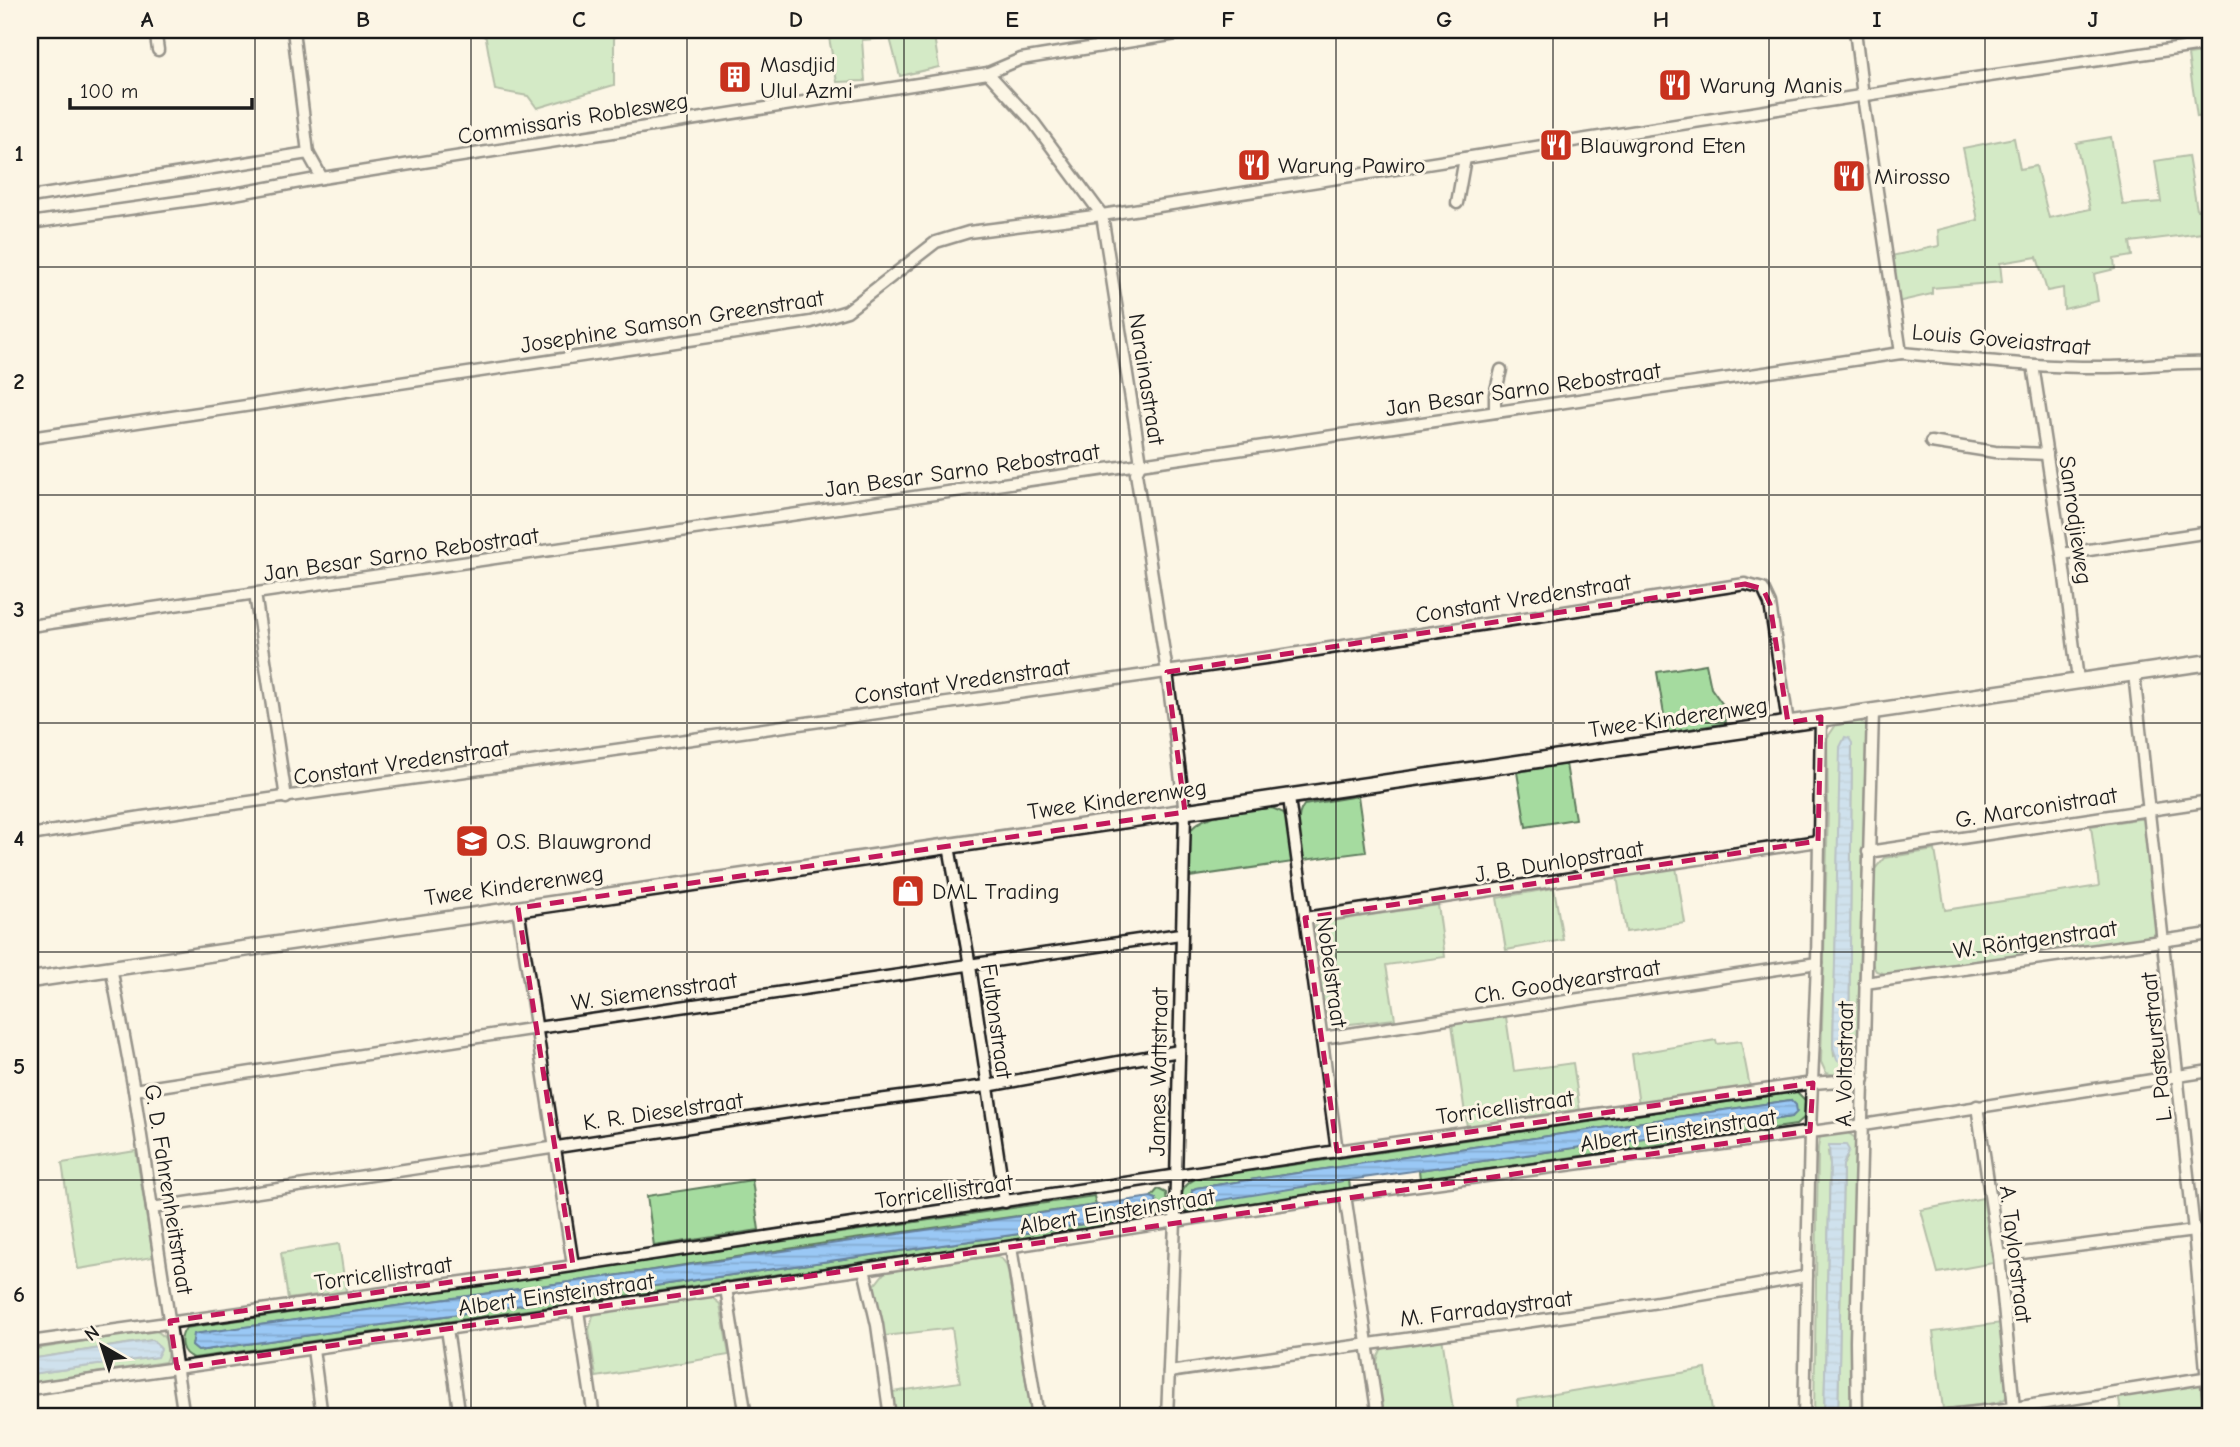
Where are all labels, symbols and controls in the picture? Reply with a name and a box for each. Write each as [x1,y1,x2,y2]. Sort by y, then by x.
text: A [141,6,154,33]
text: B [356,6,370,33]
text: C [572,6,586,33]
text: D [789,6,803,33]
text: E [1005,6,1019,33]
text: F [1221,6,1235,33]
text: G [1436,6,1452,33]
text: H [1653,6,1669,33]
text: I [1872,6,1882,33]
text: J [2088,6,2099,33]
place label: Masdjid Ulul Azmi [760,51,853,104]
building icon: Masdjid Ulul Azmi [716,58,754,96]
scale bar [70,66,252,110]
restaurant icon: Warung Manis [1656,66,1694,104]
place label: Warung Manis [1700,72,1842,99]
text: 100 m [80,79,138,103]
street label: Commissaris Roblesweg [456,87,690,150]
restaurant icon: Blauwgrond Eten [1537,126,1575,164]
place label: Blauwgrond Eten [1580,132,1746,159]
text: 1 [14,140,24,167]
restaurant icon: Warung Pawiro [1235,146,1273,184]
place label: Warung Pawiro [1278,152,1425,179]
restaurant icon: Mirosso [1830,157,1868,195]
place label: Mirosso [1874,163,1950,190]
street label: Josephine Samson Greenstraat [518,284,827,359]
street label: Narainastraat [1123,312,1170,448]
street label: Louis Goveiastraat [1911,318,2093,361]
street label: Jan Besar Sarno Rebostraat [1384,357,1664,422]
text: 2 [13,368,25,395]
street label: Jan Besar Sarno Rebostraat [823,438,1103,503]
street label: Sanrodjieweg [2053,454,2098,586]
street label: Jan Besar Sarno Rebostraat [262,522,542,587]
street label: Constant Vredenstraat [1414,568,1634,629]
text: 3 [13,596,25,623]
street label: Constant Vredenstraat [853,653,1073,710]
street label: Twee Kinderenweg [1587,692,1769,743]
street label: Constant Vredenstraat [292,734,512,791]
street label: Twee Kinderenweg [1026,774,1208,825]
street label: G. Marconistraat [1953,781,2120,834]
school or university icon: O.S. Blauwgrond [453,822,491,860]
text: 4 [14,825,25,852]
place label: O.S. Blauwgrond [496,828,652,855]
street label: J. B. Dunlopstraat [1473,835,1647,888]
street label: Twee Kinderenweg [423,860,605,911]
shop icon: DML Trading [889,872,927,910]
place label: DML Trading [932,878,1060,905]
street label: W. Röntgenstraat [1951,914,2120,964]
street label: Nobelstraat [1310,915,1353,1030]
street label: Ch. Goodyearstraat [1472,953,1664,1010]
street label: Fultonstraat [975,962,1018,1082]
street label: W. Siemensstraat [570,966,740,1016]
street label: L. Pasteurstraat [2135,970,2178,1123]
street label: James Wattstraat [1144,986,1173,1157]
street label: A. Voltastraat [1830,1000,1859,1127]
text: 5 [13,1053,25,1080]
street label: G. D. Fahrenheitstraat [139,1082,199,1297]
street label: Torricellistraat [1435,1084,1577,1131]
street label: K. R. Dieselstraat [581,1087,746,1136]
street label: Albert Einsteinstraat [1578,1103,1779,1158]
street label: Torricellistraat [874,1168,1016,1215]
street label: Albert Einsteinstraat [1017,1182,1218,1240]
street label: A. Taylorstraat [1994,1184,2037,1326]
street label: Torricellistraat [313,1250,455,1297]
street label: Albert Einsteinstraat [456,1267,657,1322]
text: 6 [13,1281,25,1308]
street label: M. Farradaystraat [1398,1284,1575,1332]
north arrow [66,1310,136,1380]
text: N [80,1321,104,1346]

